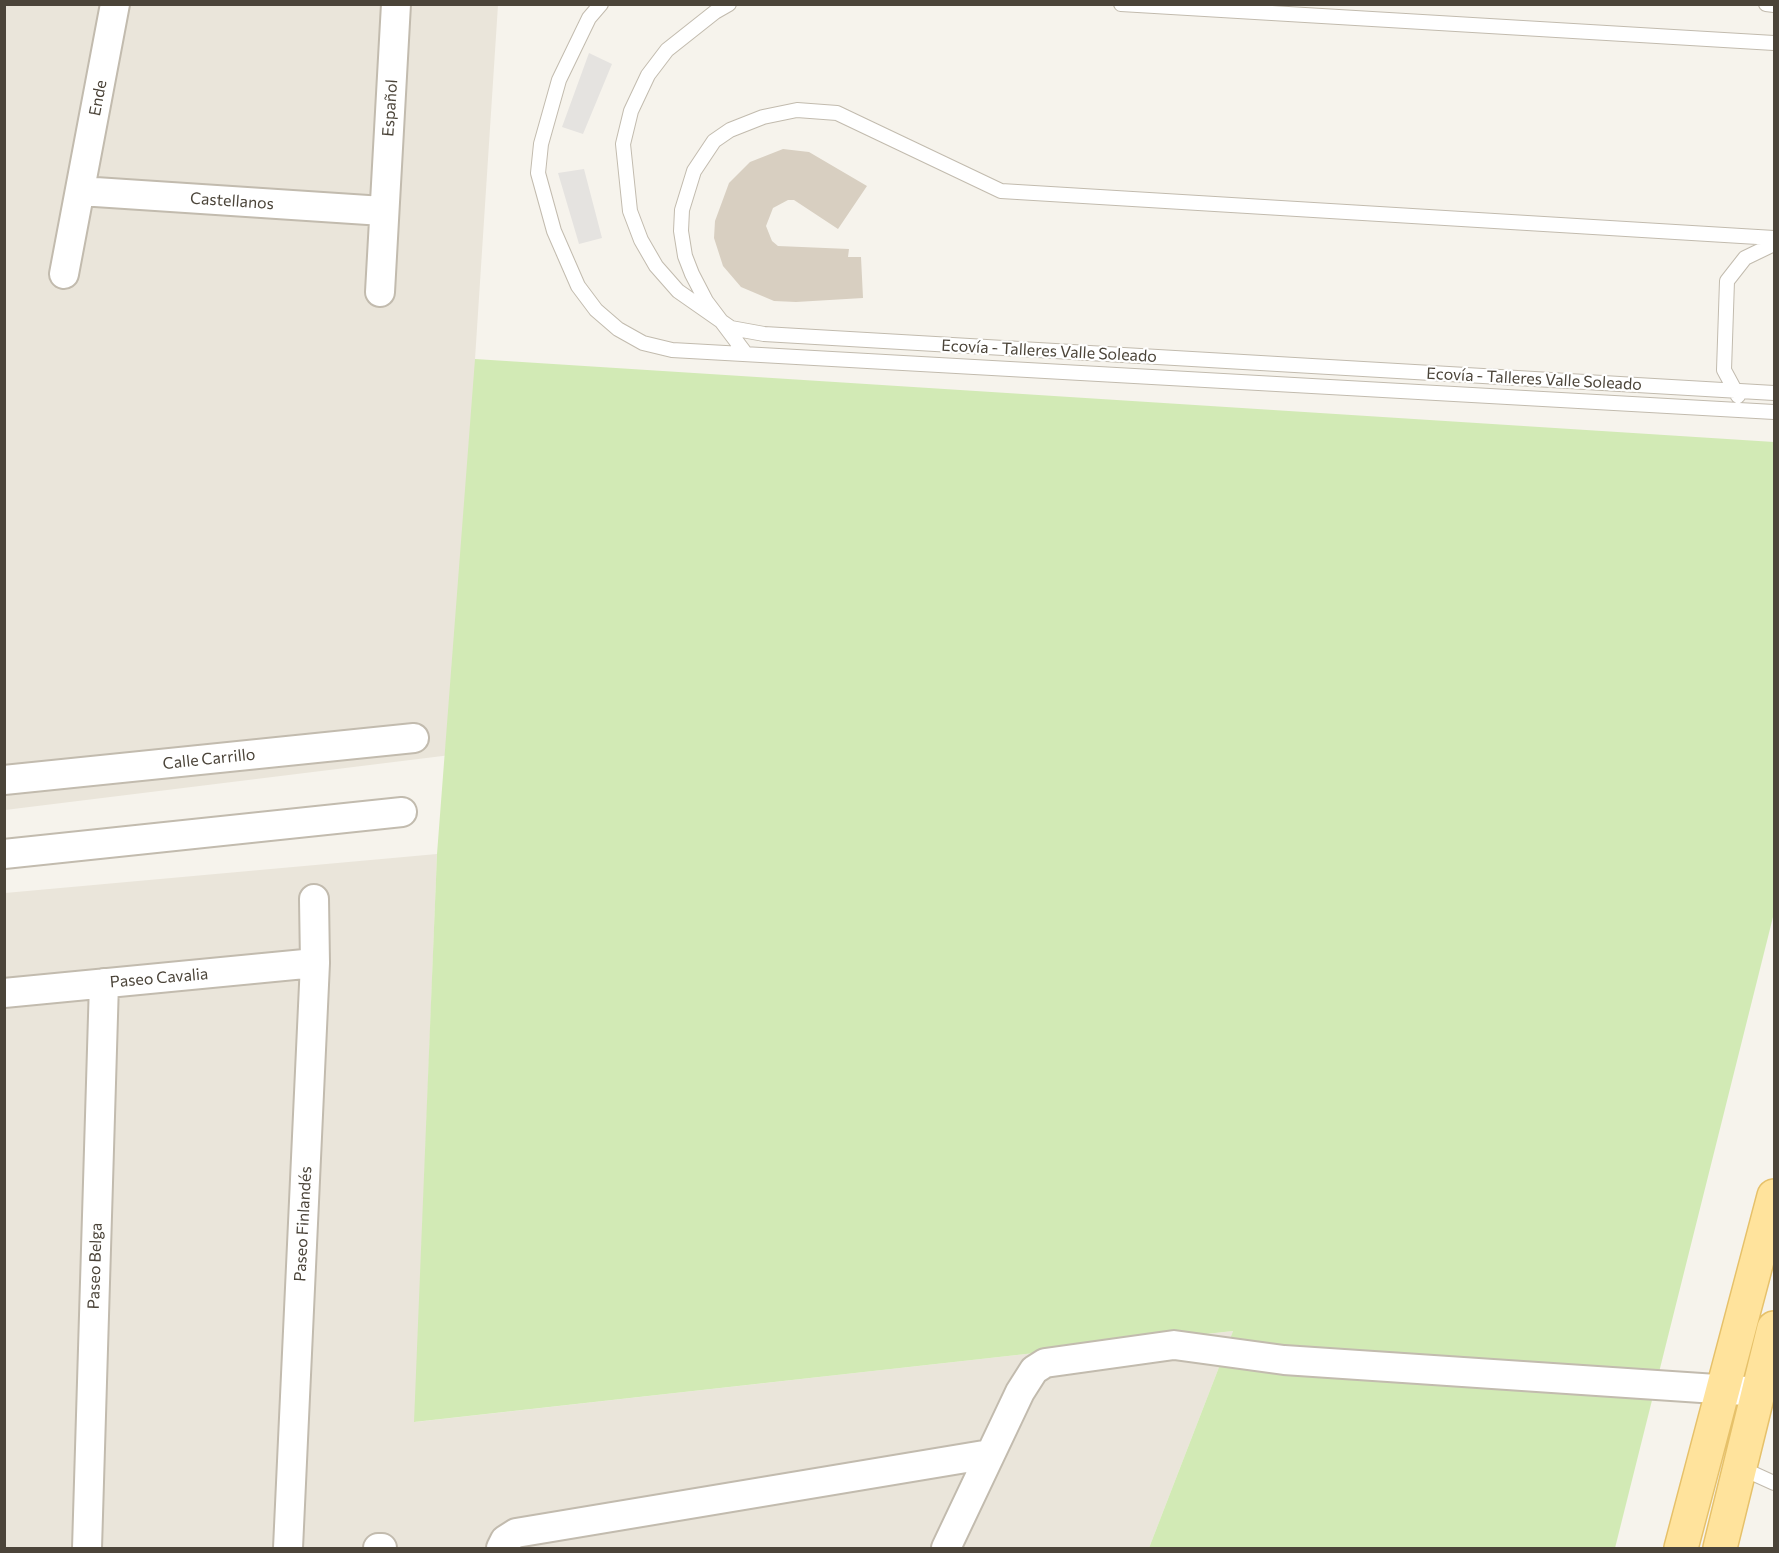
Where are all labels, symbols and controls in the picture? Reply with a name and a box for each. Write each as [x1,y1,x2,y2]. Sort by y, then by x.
street label: Ende [85,78,111,118]
street label: Español [378,79,402,137]
street label: Castellanos [190,189,274,213]
street label: Ecovía - Talleres Valle Soleado [941,336,1157,366]
street label: Ecovía - Talleres Valle Soleado [1426,364,1642,394]
street label: Calle Carrillo [162,745,256,773]
street label: Paseo Cavalia [109,964,209,992]
street label: Paseo Finlandés [290,1166,316,1282]
street label: Paseo Belga [84,1222,106,1310]

